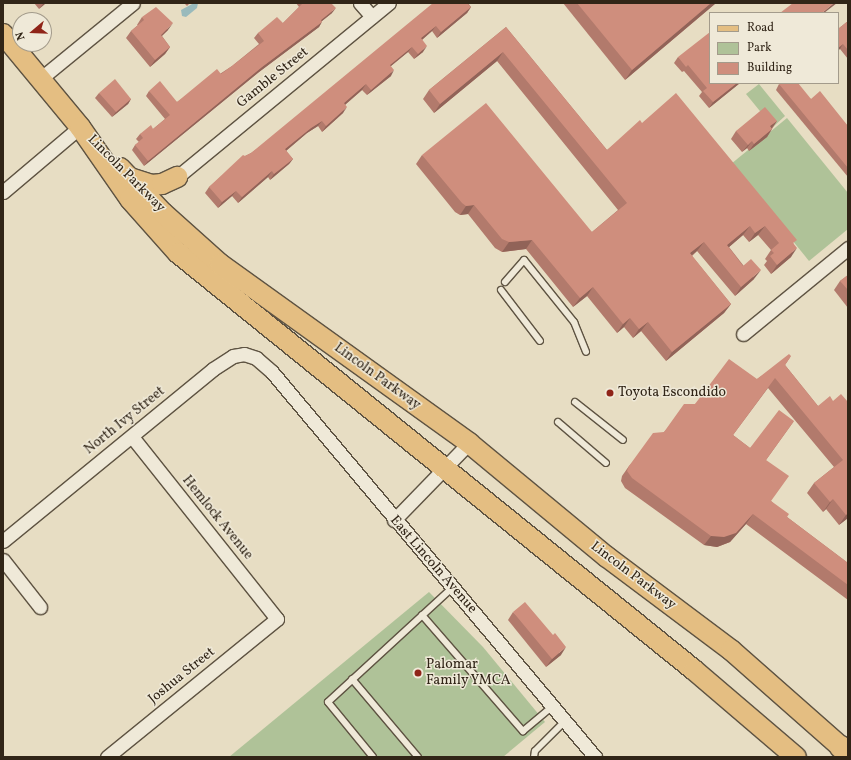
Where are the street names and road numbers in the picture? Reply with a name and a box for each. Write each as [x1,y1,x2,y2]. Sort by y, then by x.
street label: Gamble Street [234,44,312,112]
street label: Lincoln Parkway [84,132,168,216]
street label: Lincoln Parkway [330,340,424,414]
street label: North Ivy Street [81,383,169,459]
street label: Hemlock Avenue [178,473,256,563]
street label: East Lincoln Avenue [386,513,480,617]
street label: Lincoln Parkway [587,538,679,614]
street label: Joshua Street [145,644,219,708]

